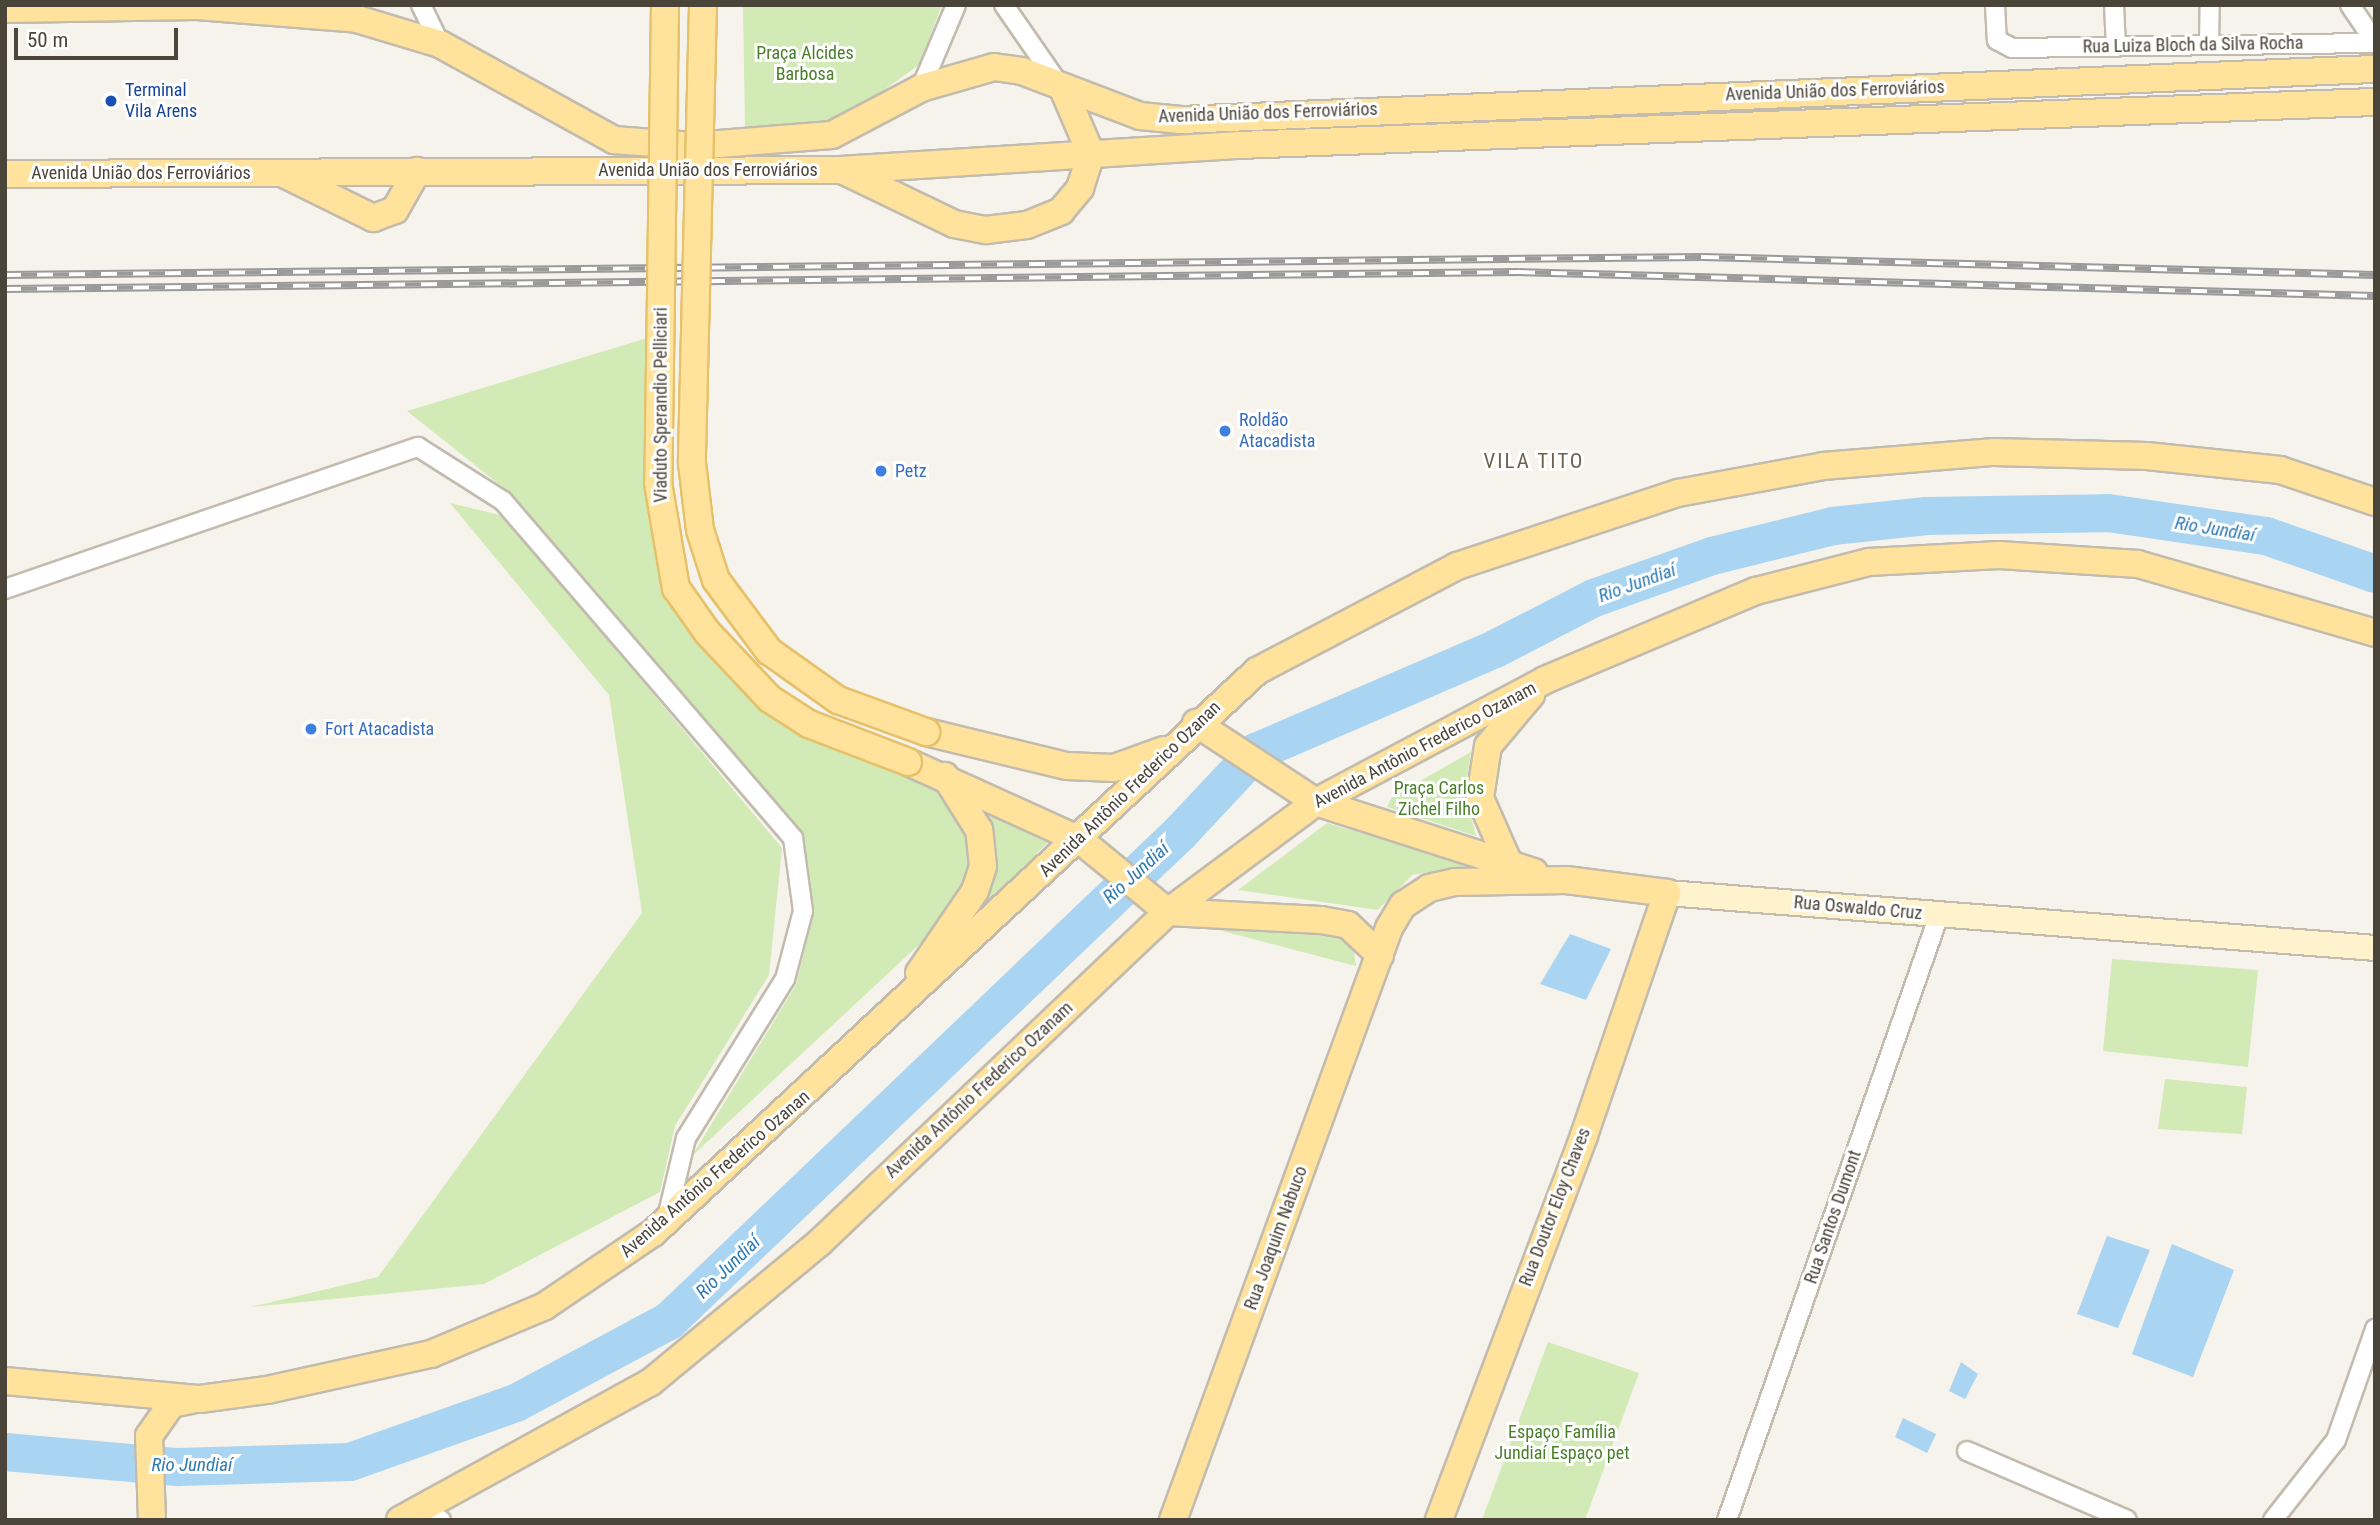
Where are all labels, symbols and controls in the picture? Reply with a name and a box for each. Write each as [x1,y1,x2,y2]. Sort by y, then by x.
scale bar [18,14,182,58]
text: 50 m [27,28,68,52]
street label: Rua Luiza Bloch da Silva Rocha [2083,32,2303,58]
park label: Praça Alcides Barbosa [756,43,854,86]
street label: Avenida União dos Ferroviários [1725,76,1945,106]
place label: Terminal Vila Arens [125,80,197,122]
marker: Terminal Vila Arens [103,93,119,109]
street label: Avenida União dos Ferroviários [1158,98,1378,128]
street label: Avenida União dos Ferroviários [598,159,818,181]
street label: Avenida União dos Ferroviários [31,162,251,184]
street label: Viaduto Sperandio Pelliciari [650,307,672,503]
place label: Roldão Atacadista [1239,410,1315,452]
marker: Roldão Atacadista [1217,423,1233,439]
district label: VILA TITO [1484,448,1584,474]
place label: Petz [895,460,927,482]
marker: Petz [873,463,889,479]
water label: Rio Jundiaí [2173,511,2257,547]
water label: Rio Jundiaí [1595,558,1679,608]
street label: Avenida Antônio Frederico Ozanam [1310,677,1540,813]
street label: Avenida Antônio Frederico Ozanan [1035,697,1225,881]
place label: Fort Atacadista [325,718,434,740]
marker: Fort Atacadista [303,721,319,737]
park label: Praça Carlos Zichel Filho [1394,778,1484,820]
water label: Rio Jundiaí [1098,837,1174,909]
street label: Rua Oswaldo Cruz [1793,892,1923,924]
street label: Avenida Antônio Frederico Ozanam [881,997,1077,1183]
street label: Avenida Antônio Frederico Ozanan [616,1086,814,1262]
street label: Rua Doutor Eloy Chaves [1515,1125,1595,1289]
street label: Rua Santos Dumont [1800,1147,1866,1287]
street label: Rua Joaquim Nabuco [1240,1163,1312,1313]
water label: Rio Jundiaí [691,1231,765,1303]
park label: Espaço Família Jundiaí Espaço pet [1495,1422,1629,1464]
water label: Rio Jundiaí [152,1454,232,1476]

